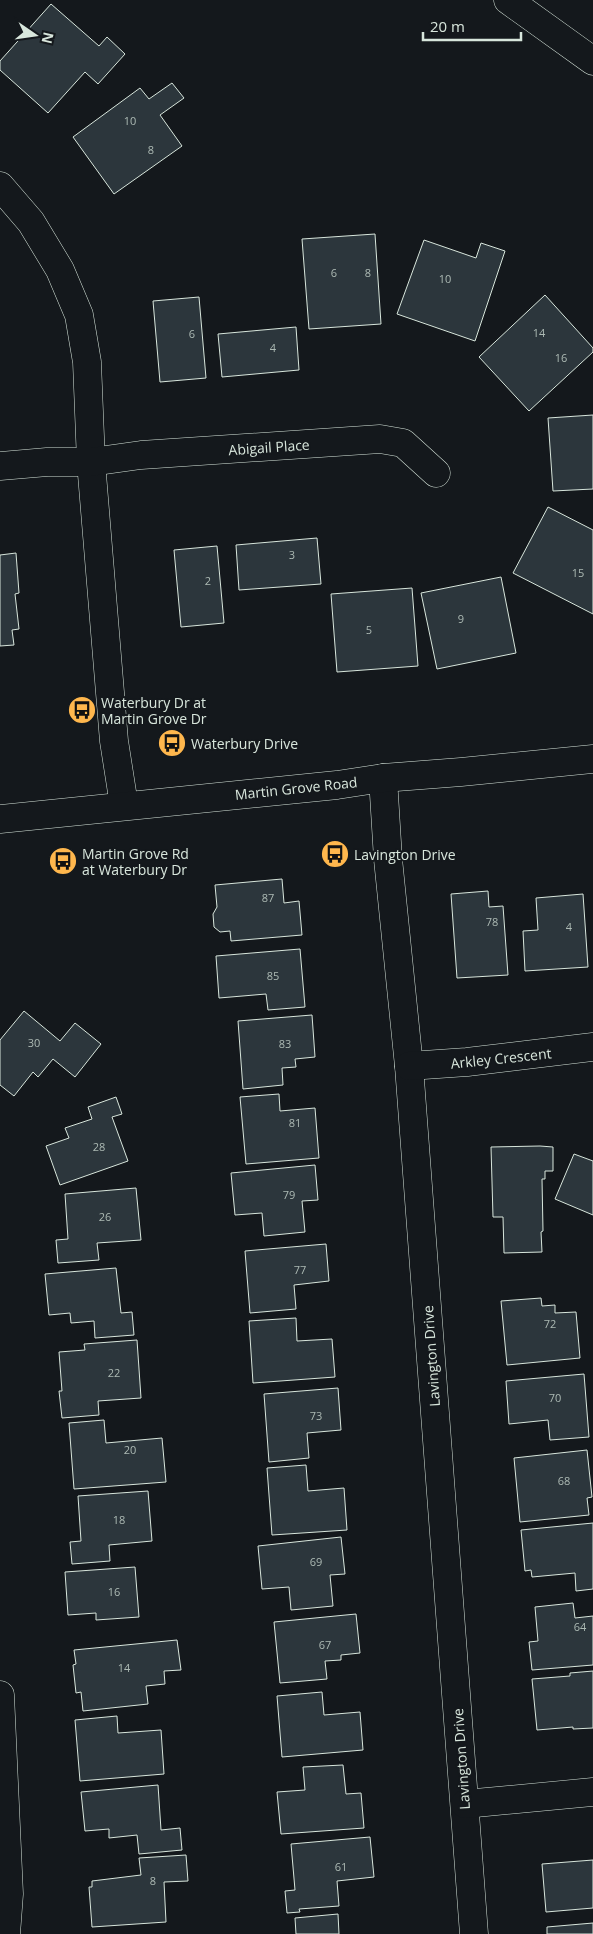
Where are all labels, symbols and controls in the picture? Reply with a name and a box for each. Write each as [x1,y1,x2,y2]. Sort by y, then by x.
north arrow [10,10,60,60]
scale bar [423,10,520,42]
text: 20 m [430,16,465,36]
text: N [38,30,59,46]
house number: 10 [124,113,136,128]
house number: 8 [148,142,154,157]
house number: 6 [331,265,337,280]
house number: 8 [365,265,371,280]
house number: 10 [439,271,451,286]
house number: 14 [533,325,546,340]
house number: 6 [189,326,195,341]
house number: 4 [270,340,277,355]
house number: 16 [555,350,567,365]
street label: Abigail Place [228,435,310,459]
house number: 3 [289,547,295,562]
house number: 15 [572,565,584,580]
house number: 2 [205,573,211,588]
house number: 9 [458,611,464,626]
house number: 5 [366,622,372,637]
place label: Waterbury Dr at Martin Grove Dr [101,693,207,728]
bus stop icon: Waterbury Dr at Martin Grove Dr [67,695,97,725]
bus stop icon: Waterbury Drive [157,728,187,758]
place label: Waterbury Drive [191,734,298,753]
street label: Martin Grove Road [234,772,358,804]
bus stop icon: Lavington Drive [320,839,350,869]
place label: Martin Grove Rd at Waterbury Dr [82,844,189,879]
place label: Lavington Drive [354,845,456,864]
bus stop icon: Martin Grove Rd at Waterbury Dr [48,846,78,876]
house number: 87 [262,890,274,905]
house number: 78 [486,914,498,929]
house number: 4 [566,919,573,934]
house number: 85 [267,968,279,983]
house number: 30 [28,1035,40,1050]
house number: 83 [279,1036,291,1051]
street label: Arkley Crescent [450,1043,552,1073]
house number: 81 [289,1115,301,1130]
house number: 28 [93,1139,105,1154]
house number: 79 [283,1187,295,1202]
house number: 26 [99,1209,111,1224]
house number: 77 [294,1262,306,1277]
street label: Lavington Drive [418,1304,444,1407]
house number: 72 [544,1316,556,1331]
house number: 22 [108,1365,120,1380]
house number: 70 [549,1390,561,1405]
house number: 73 [310,1408,322,1423]
house number: 20 [124,1442,136,1457]
house number: 68 [558,1473,570,1488]
house number: 18 [113,1512,125,1527]
house number: 69 [310,1554,322,1569]
house number: 16 [108,1584,120,1599]
house number: 64 [574,1619,587,1634]
house number: 67 [319,1637,331,1652]
house number: 14 [118,1660,131,1675]
street label: Lavington Drive [448,1707,474,1810]
house number: 61 [335,1859,347,1874]
house number: 8 [150,1873,156,1888]

